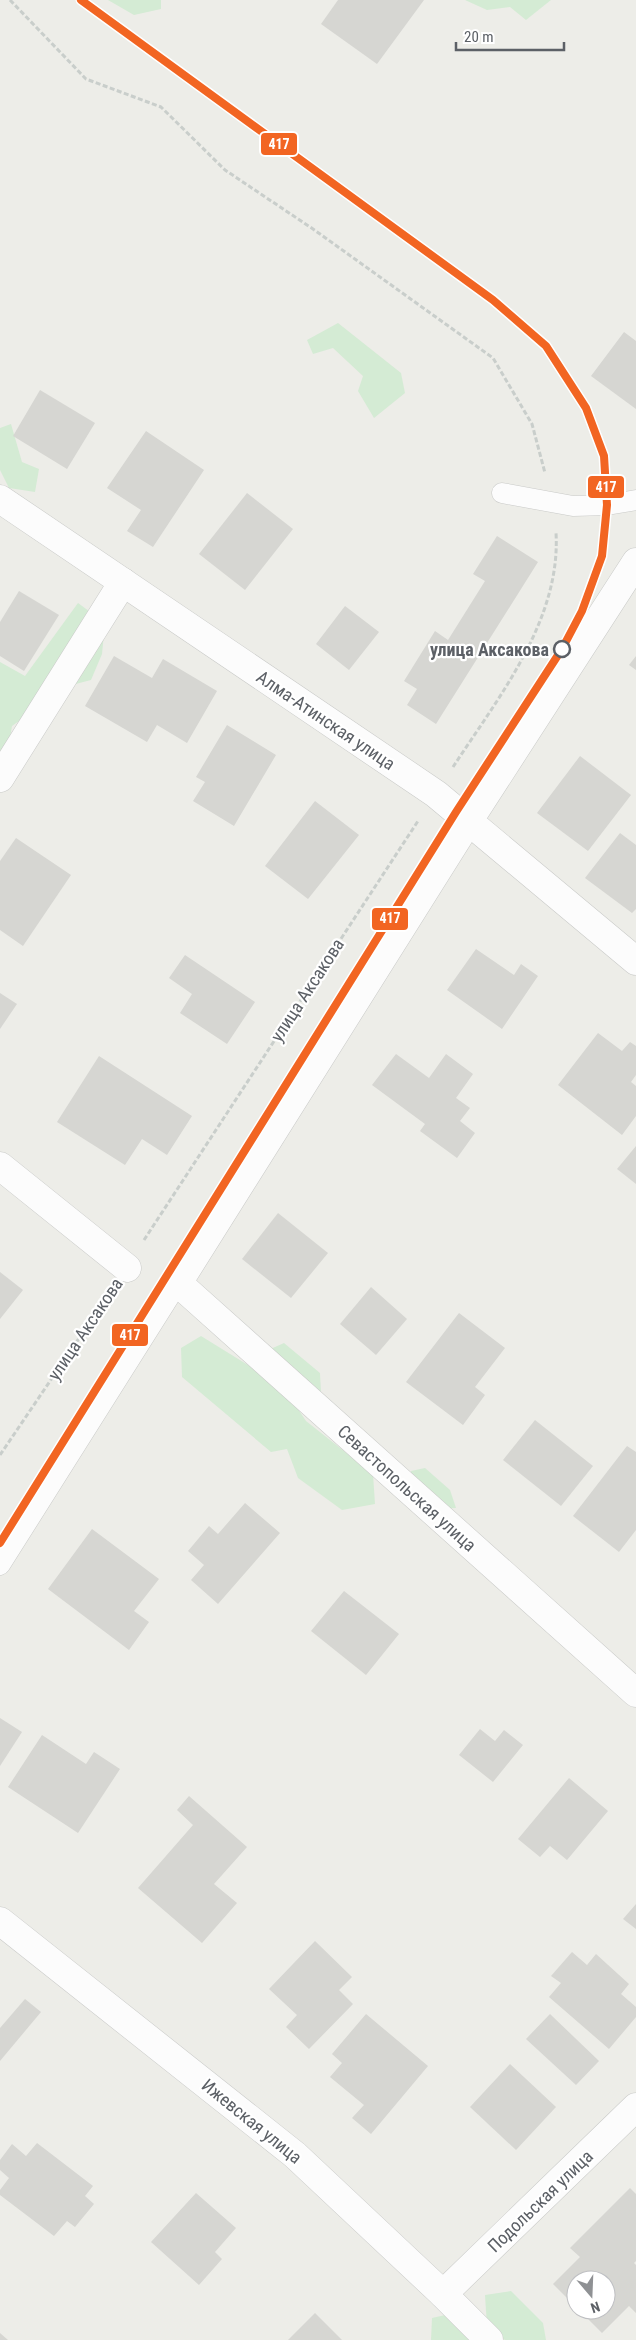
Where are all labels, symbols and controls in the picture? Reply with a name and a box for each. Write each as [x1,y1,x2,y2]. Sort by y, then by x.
scale bar [456,20,564,52]
text: 20 m [464,28,494,46]
line badge: 417 [260,132,298,156]
text: 417 [268,136,290,152]
line badge: 417 [587,475,625,499]
text: 417 [595,479,617,495]
place label: улица Аксакова [430,639,549,660]
marker: улица Аксакова [553,640,571,658]
street label: Алма-Атинская улица [253,666,399,774]
line badge: 417 [371,907,409,931]
text: 417 [379,910,401,926]
street label: улица Аксакова [266,935,348,1045]
street label: улица Аксакова [43,1274,127,1384]
line badge: 417 [111,1323,149,1347]
text: 417 [119,1327,141,1343]
street label: Севастопольская улица [334,1420,480,1556]
street label: Ижевская улица [198,2074,306,2168]
street label: Подольская улица [483,2146,597,2256]
north arrow [566,2270,616,2320]
text: N [589,2298,602,2316]

